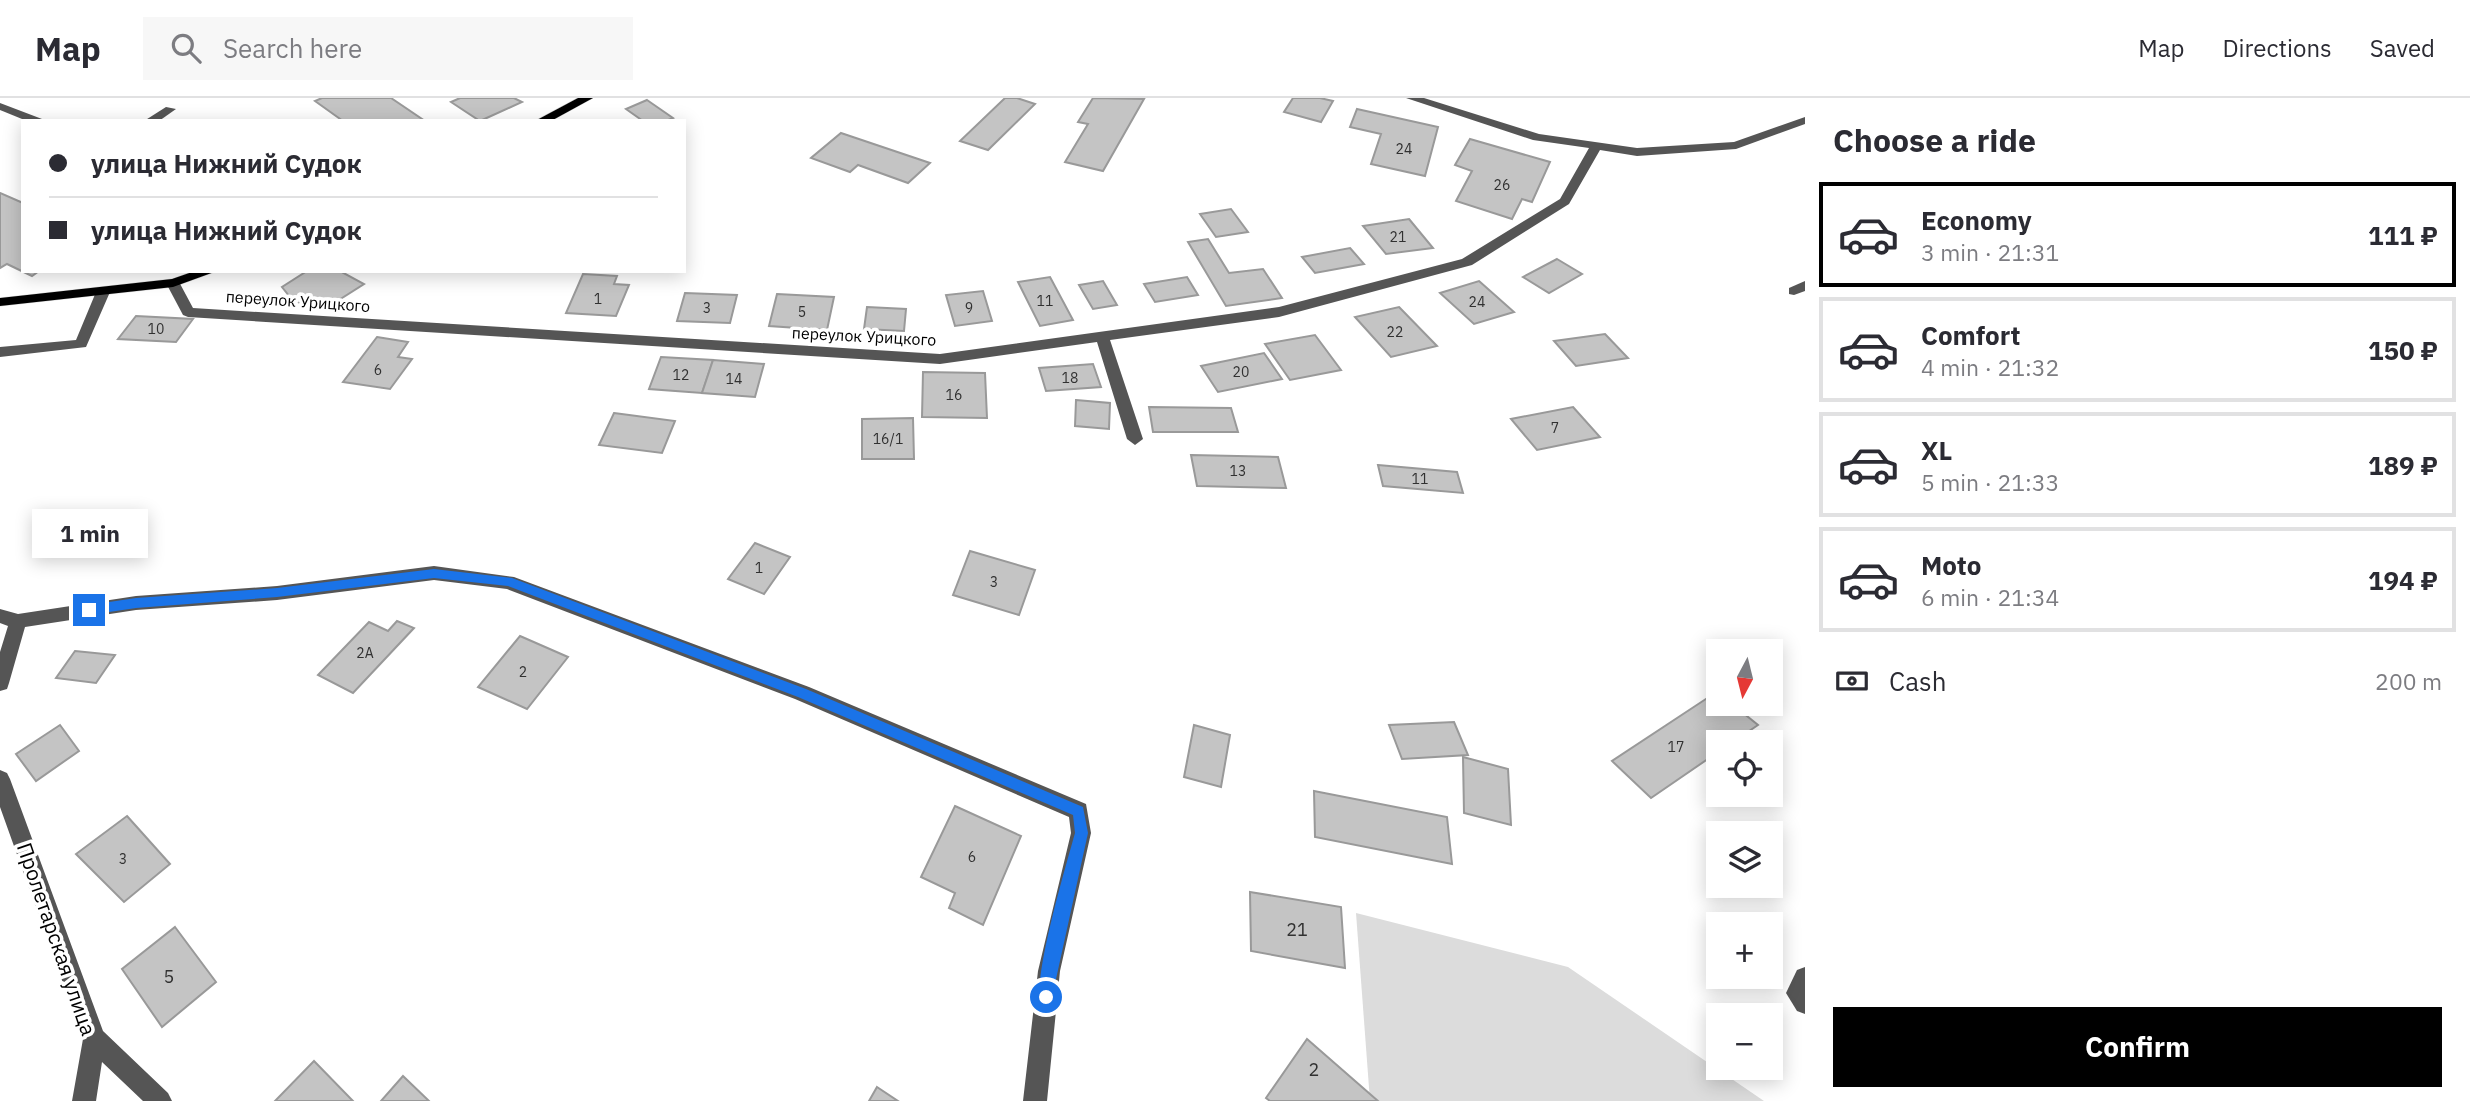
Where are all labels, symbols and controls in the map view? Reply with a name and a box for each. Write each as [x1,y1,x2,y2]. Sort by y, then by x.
search box [143,17,633,80]
text: Map [35,27,101,70]
icon: search [167,29,205,67]
text: Search here [223,31,362,65]
text: Map [2138,32,2184,64]
text: Directions [2222,32,2332,64]
text: Saved [2370,32,2435,64]
text: Choose a ride [1833,119,2036,161]
house number: 24 [1396,140,1412,158]
text: улица Нижний Судок [91,146,362,180]
house number: 26 [1494,176,1510,194]
icon: car [1837,203,1900,266]
text: Economy [1921,203,2032,237]
text: улица Нижний Судок [91,213,362,247]
text: 111 ₽ [2368,218,2438,252]
house number: 21 [1390,228,1406,246]
text: 3 min · 21:31 [1921,237,2059,267]
street label: переулок Урицкого [225,286,371,316]
house number: 1 [594,290,602,308]
house number: 11 [1037,292,1053,310]
house number: 24 [1469,293,1485,311]
house number: 3 [703,299,711,317]
house number: 9 [965,299,973,317]
house number: 5 [798,303,806,321]
icon: car [1837,318,1900,381]
text: Comfort [1921,318,2020,352]
house number: 10 [148,320,164,338]
street label: переулок Урицкого [791,322,937,350]
house number: 22 [1387,323,1403,341]
text: 150 ₽ [2368,333,2438,367]
text: 4 min · 21:32 [1921,352,2059,382]
house number: 6 [374,361,382,379]
house number: 20 [1233,363,1249,381]
house number: 12 [673,366,689,384]
house number: 18 [1062,369,1078,387]
house number: 14 [726,370,742,388]
house number: 16 [946,386,962,404]
house number: 7 [1551,419,1559,437]
house number: 16/1 [873,430,903,448]
icon: car [1837,433,1900,496]
text: XL [1921,433,1952,467]
text: 189 ₽ [2368,448,2438,482]
house number: 13 [1230,462,1246,480]
text: 5 min · 21:33 [1921,467,2059,497]
house number: 11 [1412,470,1428,488]
callout: 1 min [31,508,147,558]
text: 1 min [60,518,120,548]
icon: car [1837,548,1900,611]
text: Moto [1921,548,1981,582]
house number: 1 [755,559,763,577]
text: 194 ₽ [2368,563,2438,597]
house number: 3 [990,573,998,591]
text: 6 min · 21:34 [1921,582,2059,612]
route end [73,594,105,626]
north arrow [1706,639,1783,716]
map controls [1706,639,1783,1080]
house number: 2А [356,644,374,662]
icon: cash [1833,662,1871,700]
house number: 2 [519,663,527,681]
text: Cash [1889,664,1946,698]
text: 200 m [2375,666,2442,696]
button: locate [1706,730,1783,807]
house number: 17 [1668,738,1684,756]
button: layers [1706,821,1783,898]
street label: Пролетарская улица [11,839,103,1039]
house number: 6 [968,848,976,866]
house number: 3 [119,850,127,868]
button: + [1706,912,1783,989]
house number: 21 [1286,918,1308,941]
house number: 5 [164,965,174,988]
route start [1030,981,1062,1013]
button: − [1706,1003,1783,1080]
button: Confirm [1833,1007,2442,1087]
house number: 2 [1309,1058,1319,1081]

